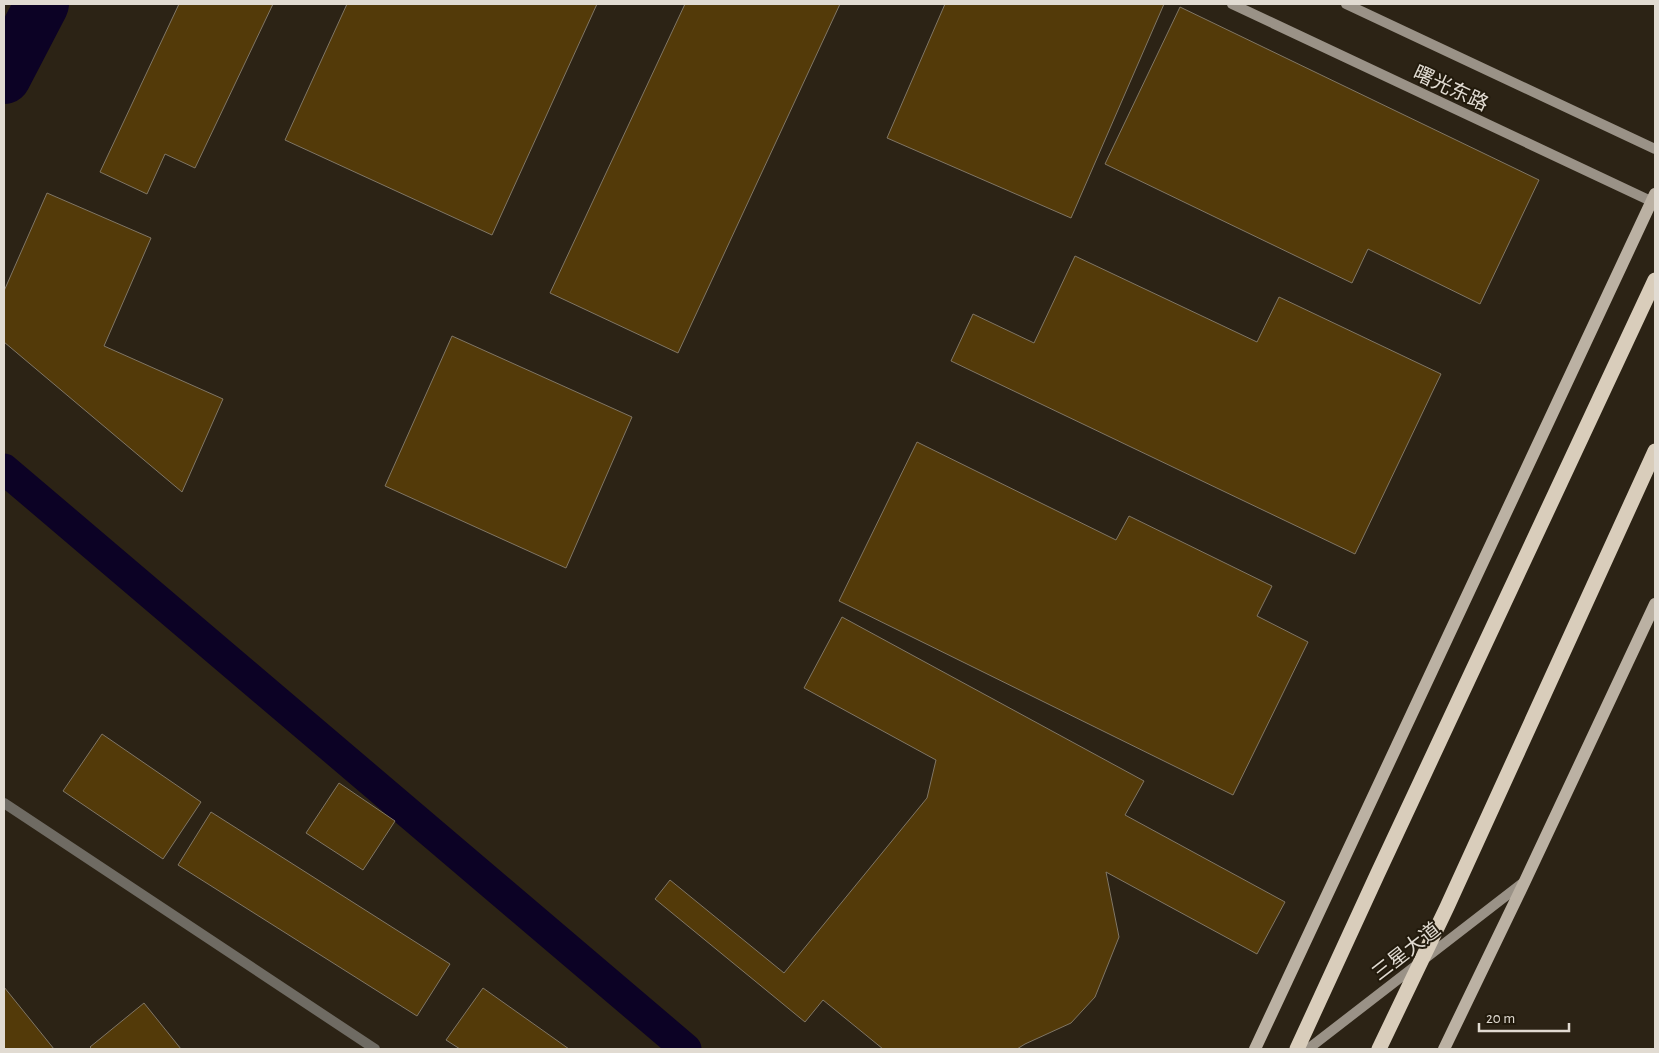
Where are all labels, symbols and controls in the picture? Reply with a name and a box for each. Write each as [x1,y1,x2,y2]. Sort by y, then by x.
street label: 曙光东路 [1410,62,1491,115]
street label: 三星大道 [1368,918,1444,984]
scale bar [1479,1000,1569,1032]
text: 20 m [1486,1011,1515,1026]

